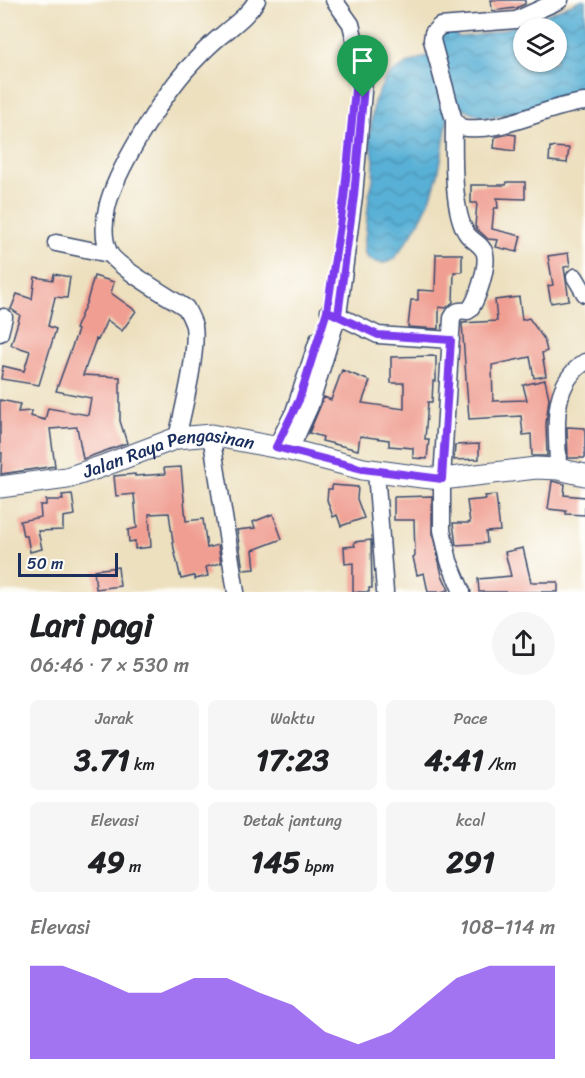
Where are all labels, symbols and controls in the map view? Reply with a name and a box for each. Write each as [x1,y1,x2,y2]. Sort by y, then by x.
map controls [513,18,567,72]
button: layers [513,18,567,72]
pin [337,35,388,97]
icon: arrive [346,44,379,77]
street label: Jalan Raya Pengasinan [78,419,257,488]
text: 50 m [27,549,63,578]
scale bar [18,550,118,578]
text: Lari pagi [30,596,153,654]
button: share [492,612,555,675]
text: 06:46 · 7 × 530 m [30,648,189,683]
text: Jarak [95,704,134,733]
text: Waktu [270,704,315,733]
text: Pace [454,704,487,733]
text: 3.71 [74,733,130,787]
text: 17:23 [256,733,329,787]
text: 4:41 [424,733,484,787]
text: km [130,750,155,779]
text: /km [484,750,517,779]
text: Elevasi [90,806,139,835]
text: Detak jantung [243,806,342,835]
text: kcal [456,806,485,835]
text: 49 [88,835,125,889]
text: 145 [251,835,301,889]
text: 291 [446,835,495,889]
text: m [125,852,141,881]
text: bpm [301,852,334,881]
text: Elevasi [30,910,90,945]
text: 108–114 m [460,910,555,945]

